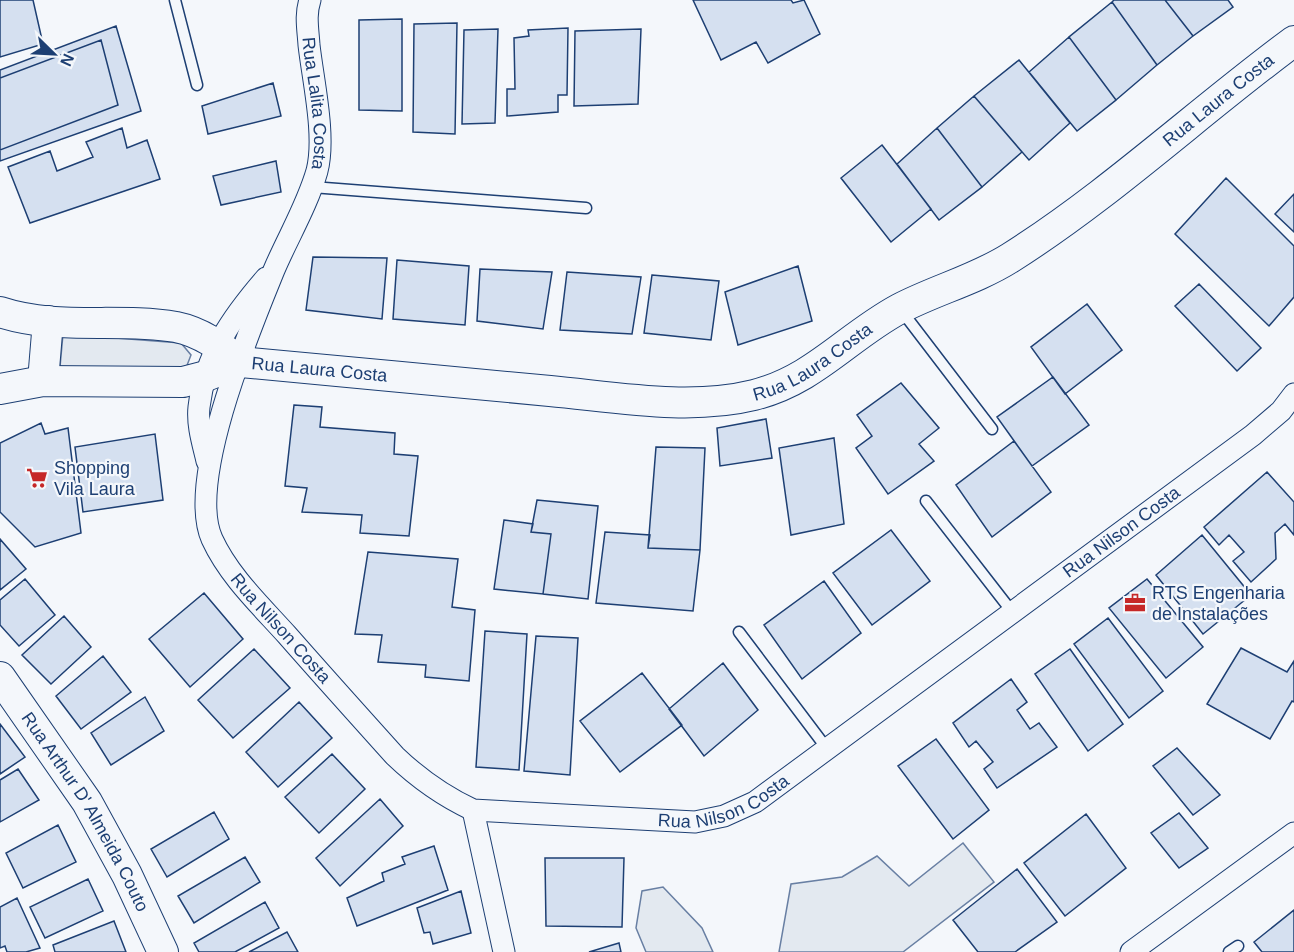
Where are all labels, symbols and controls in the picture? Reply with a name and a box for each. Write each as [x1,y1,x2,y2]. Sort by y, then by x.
north arrow [24,24,84,84]
street label: Rua Lalita Costa [298,36,330,172]
street label: Rua Laura Costa [1159,49,1279,151]
text: N [57,51,77,69]
street label: Rua Laura Costa [751,318,877,405]
street label: Rua Laura Costa [251,353,389,386]
place label: Shopping Vila Laura [54,458,136,499]
supermarket icon: Shopping Vila Laura [25,466,49,490]
street label: Rua Nilson Costa [1059,482,1185,582]
street label: Rua Nilson Costa [227,569,335,688]
place label: RTS Engenharia de Instalações [1152,583,1286,624]
office icon: RTS Engenharia de Instalações [1123,591,1147,615]
street label: Rua Arthur D' Almeida Couto [18,708,153,915]
street label: Rua Nilson Costa [657,770,793,832]

